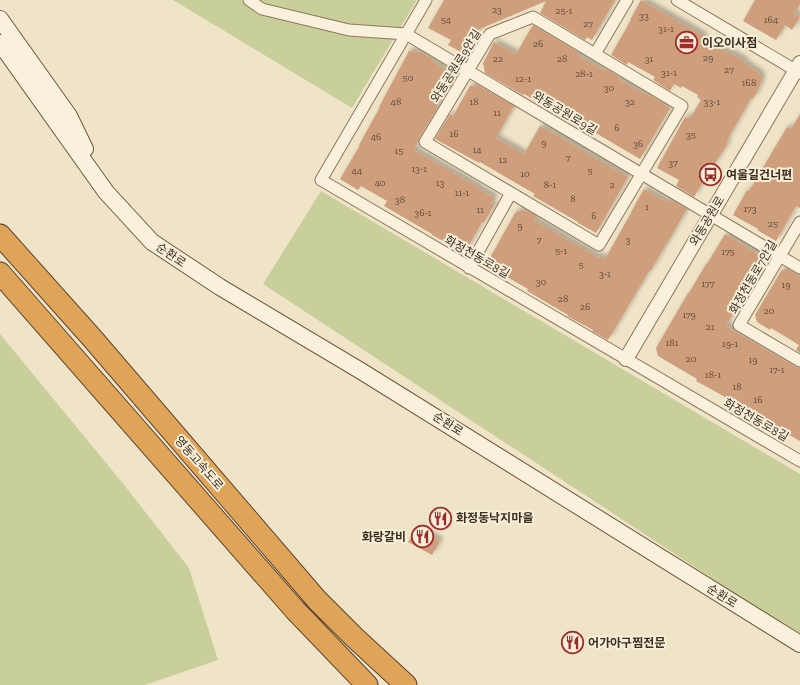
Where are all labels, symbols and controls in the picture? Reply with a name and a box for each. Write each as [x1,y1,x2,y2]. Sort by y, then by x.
house number: 23 [492,4,502,16]
house number: 25-1 [555,5,573,17]
house number: 33 [639,10,649,22]
house number: 54 [441,14,452,26]
house number: 164 [764,14,779,26]
house number: 27 [583,18,593,30]
house number: 31-1 [658,23,674,35]
street label: 와동공원로9안길 [428,27,484,105]
office icon: 이오이사점 [673,30,699,56]
place label: 이오이사점 [702,36,757,50]
house number: 26 [533,38,543,50]
house number: 29 [703,52,713,64]
house number: 22 [493,53,503,65]
house number: 28 [557,53,567,65]
house number: 31 [645,53,654,65]
house number: 27 [724,64,734,76]
house number: 31-1 [661,67,677,79]
house number: 28-1 [575,68,593,80]
house number: 50 [403,72,414,84]
house number: 12-1 [515,73,531,85]
house number: 168 [742,77,756,89]
house number: 30 [604,82,615,94]
street label: 와동공원로9길 [530,88,600,138]
house number: 48 [391,96,401,108]
house number: 18 [469,96,479,108]
house number: 32 [625,96,635,108]
house number: 33-1 [704,96,721,108]
house number: 11 [493,107,501,119]
house number: 6 [614,122,620,134]
house number: 16 [449,128,459,140]
house number: 35 [686,129,696,141]
house number: 46 [371,131,381,143]
house number: 9 [541,137,547,149]
house number: 36 [633,138,643,150]
house number: 14 [472,144,482,156]
house number: 15 [395,145,403,157]
house number: 7 [566,152,571,164]
house number: 12 [499,154,508,166]
house number: 37 [668,157,678,169]
bus stop icon: 여울길건너편 [698,162,724,188]
house number: 13-1 [411,163,427,175]
house number: 44 [352,165,363,177]
house number: 5 [587,165,593,177]
house number: 10 [520,168,530,180]
place label: 여울길건너편 [726,168,792,182]
house number: 40 [374,177,386,189]
house number: 13 [436,177,444,189]
house number: 8-1 [544,179,556,191]
house number: 2 [609,179,615,191]
house number: 11-1 [455,187,470,199]
house number: 8 [570,193,576,205]
house number: 38 [395,194,405,206]
street label: 와동공원로 [687,194,727,248]
house number: 1 [645,201,649,213]
house number: 173 [743,203,757,215]
house number: 11 [476,204,484,216]
house number: 36-1 [414,207,432,219]
house number: 6 [591,210,597,222]
house number: 25 [768,218,778,230]
house number: 9 [517,220,523,232]
street label: 화정천동로8길 [442,233,512,281]
house number: 7 [537,234,542,246]
house number: 3 [626,234,631,246]
street label: 화정천동로7안길 [726,238,780,316]
street label: 순환로 [153,240,189,270]
house number: 5-1 [555,245,567,257]
house number: 175 [721,246,735,258]
house number: 5 [578,259,584,271]
house number: 3-1 [599,268,611,280]
house number: 30 [536,276,547,288]
house number: 177 [701,278,715,290]
house number: 19 [781,279,791,291]
house number: 28 [558,293,568,305]
house number: 26 [580,301,590,313]
house number: 20 [764,305,775,317]
house number: 179 [682,309,696,321]
house number: 21 [706,321,715,333]
house number: 181 [665,337,679,349]
house number: 19-1 [722,338,738,350]
house number: 20 [686,353,697,365]
house number: 19 [748,354,758,366]
house number: 17-1 [769,364,785,376]
house number: 18-1 [705,369,721,381]
house number: 18 [732,381,742,393]
house number: 16 [753,394,763,406]
street label: 화정천동로8길 [721,396,791,444]
street label: 순환로 [430,409,466,439]
street label: 영동고속도로 [172,433,226,493]
restaurant icon: 화정동낙지마을 [428,505,454,531]
place label: 화정동낙지마을 [456,511,533,525]
restaurant icon: 화랑갈비 [409,524,435,550]
place label: 화랑갈비 [362,530,406,544]
street label: 순환로 [704,581,740,611]
restaurant icon: 어가아구찜전문 [560,630,586,656]
place label: 어가아구찜전문 [588,636,665,650]

